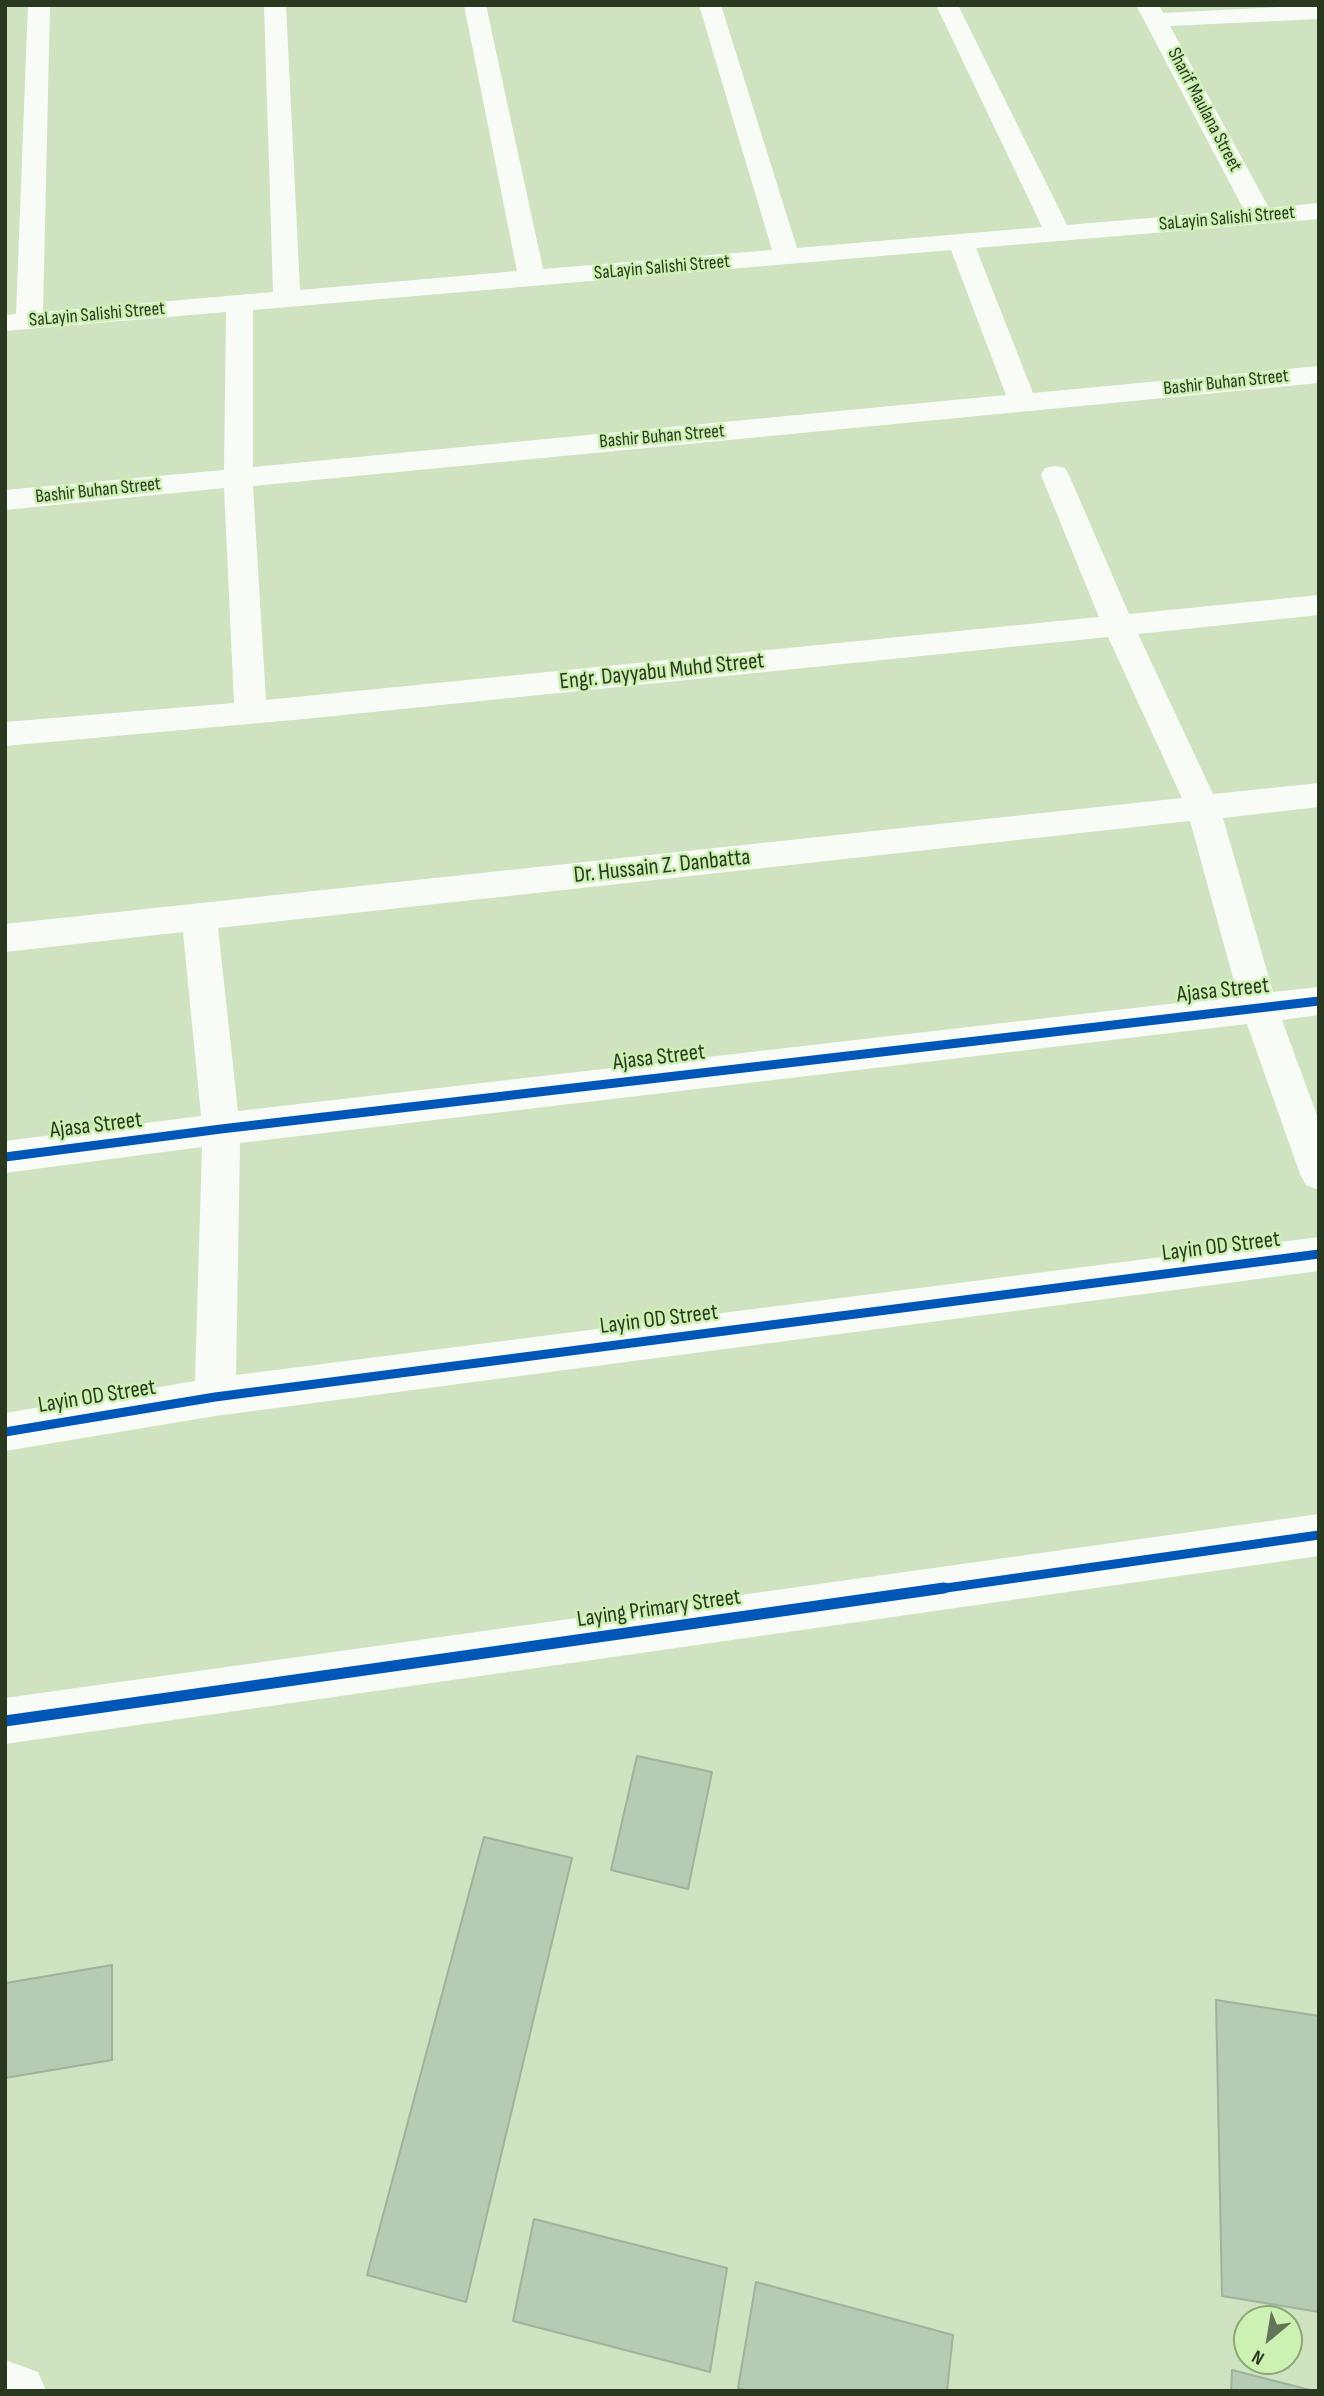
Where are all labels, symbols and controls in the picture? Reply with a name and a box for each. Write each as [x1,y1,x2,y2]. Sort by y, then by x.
street label: Sharif Maulana Street [1162,44,1246,176]
street label: SaLayin Salishi Street [1158,202,1296,236]
street label: SaLayin Salishi Street [593,251,731,285]
street label: SaLayin Salishi Street [28,298,166,332]
street label: Bashir Buhan Street [1162,365,1290,401]
street label: Bashir Buhan Street [598,420,726,454]
street label: Bashir Buhan Street [34,473,162,509]
street label: Engr. Dayyabu Muhd Street [558,648,766,696]
street label: Dr. Hussain Z. Danbatta [572,844,752,890]
street label: Ajasa Street [1176,972,1270,1010]
street label: Ajasa Street [611,1039,707,1077]
street label: Ajasa Street [48,1107,144,1145]
street label: Layin OD Street [1160,1226,1282,1268]
street label: Layin OD Street [598,1299,720,1341]
street label: Layin OD Street [36,1374,158,1420]
street label: Laying Primary Street [575,1584,743,1634]
north arrow [1233,2305,1303,2375]
text: N [1248,2344,1268,2369]

